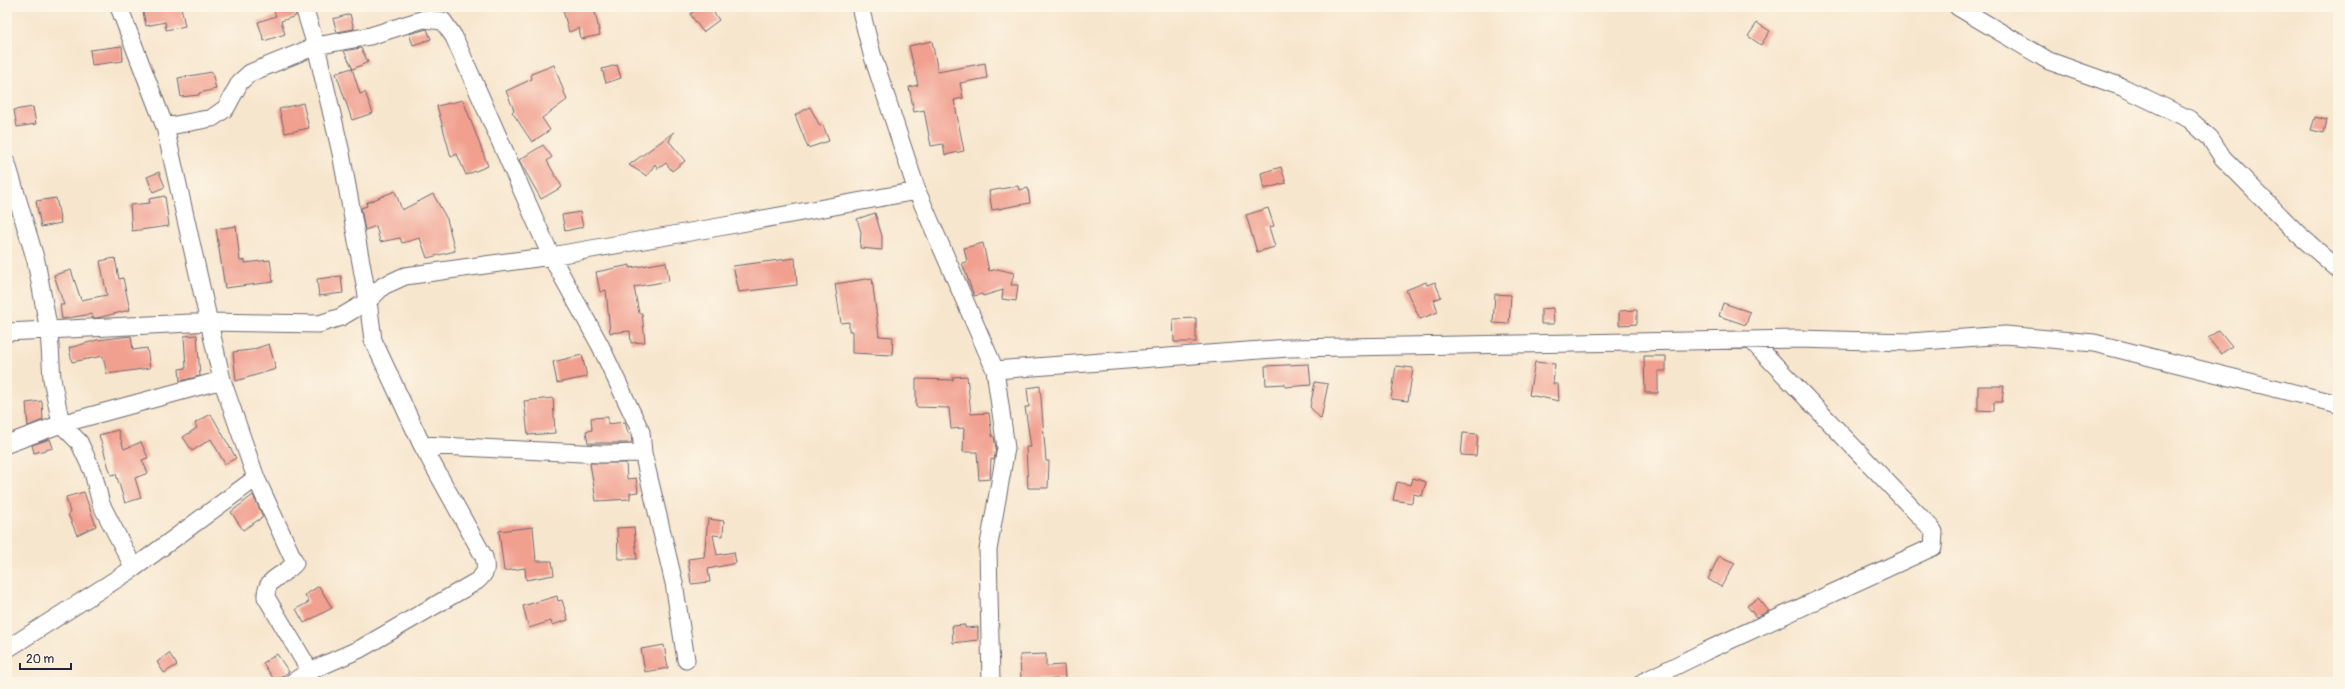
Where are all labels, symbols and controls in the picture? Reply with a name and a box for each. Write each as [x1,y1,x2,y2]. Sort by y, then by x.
scale bar [20,645,71,671]
text: 20 m [26,652,55,667]

